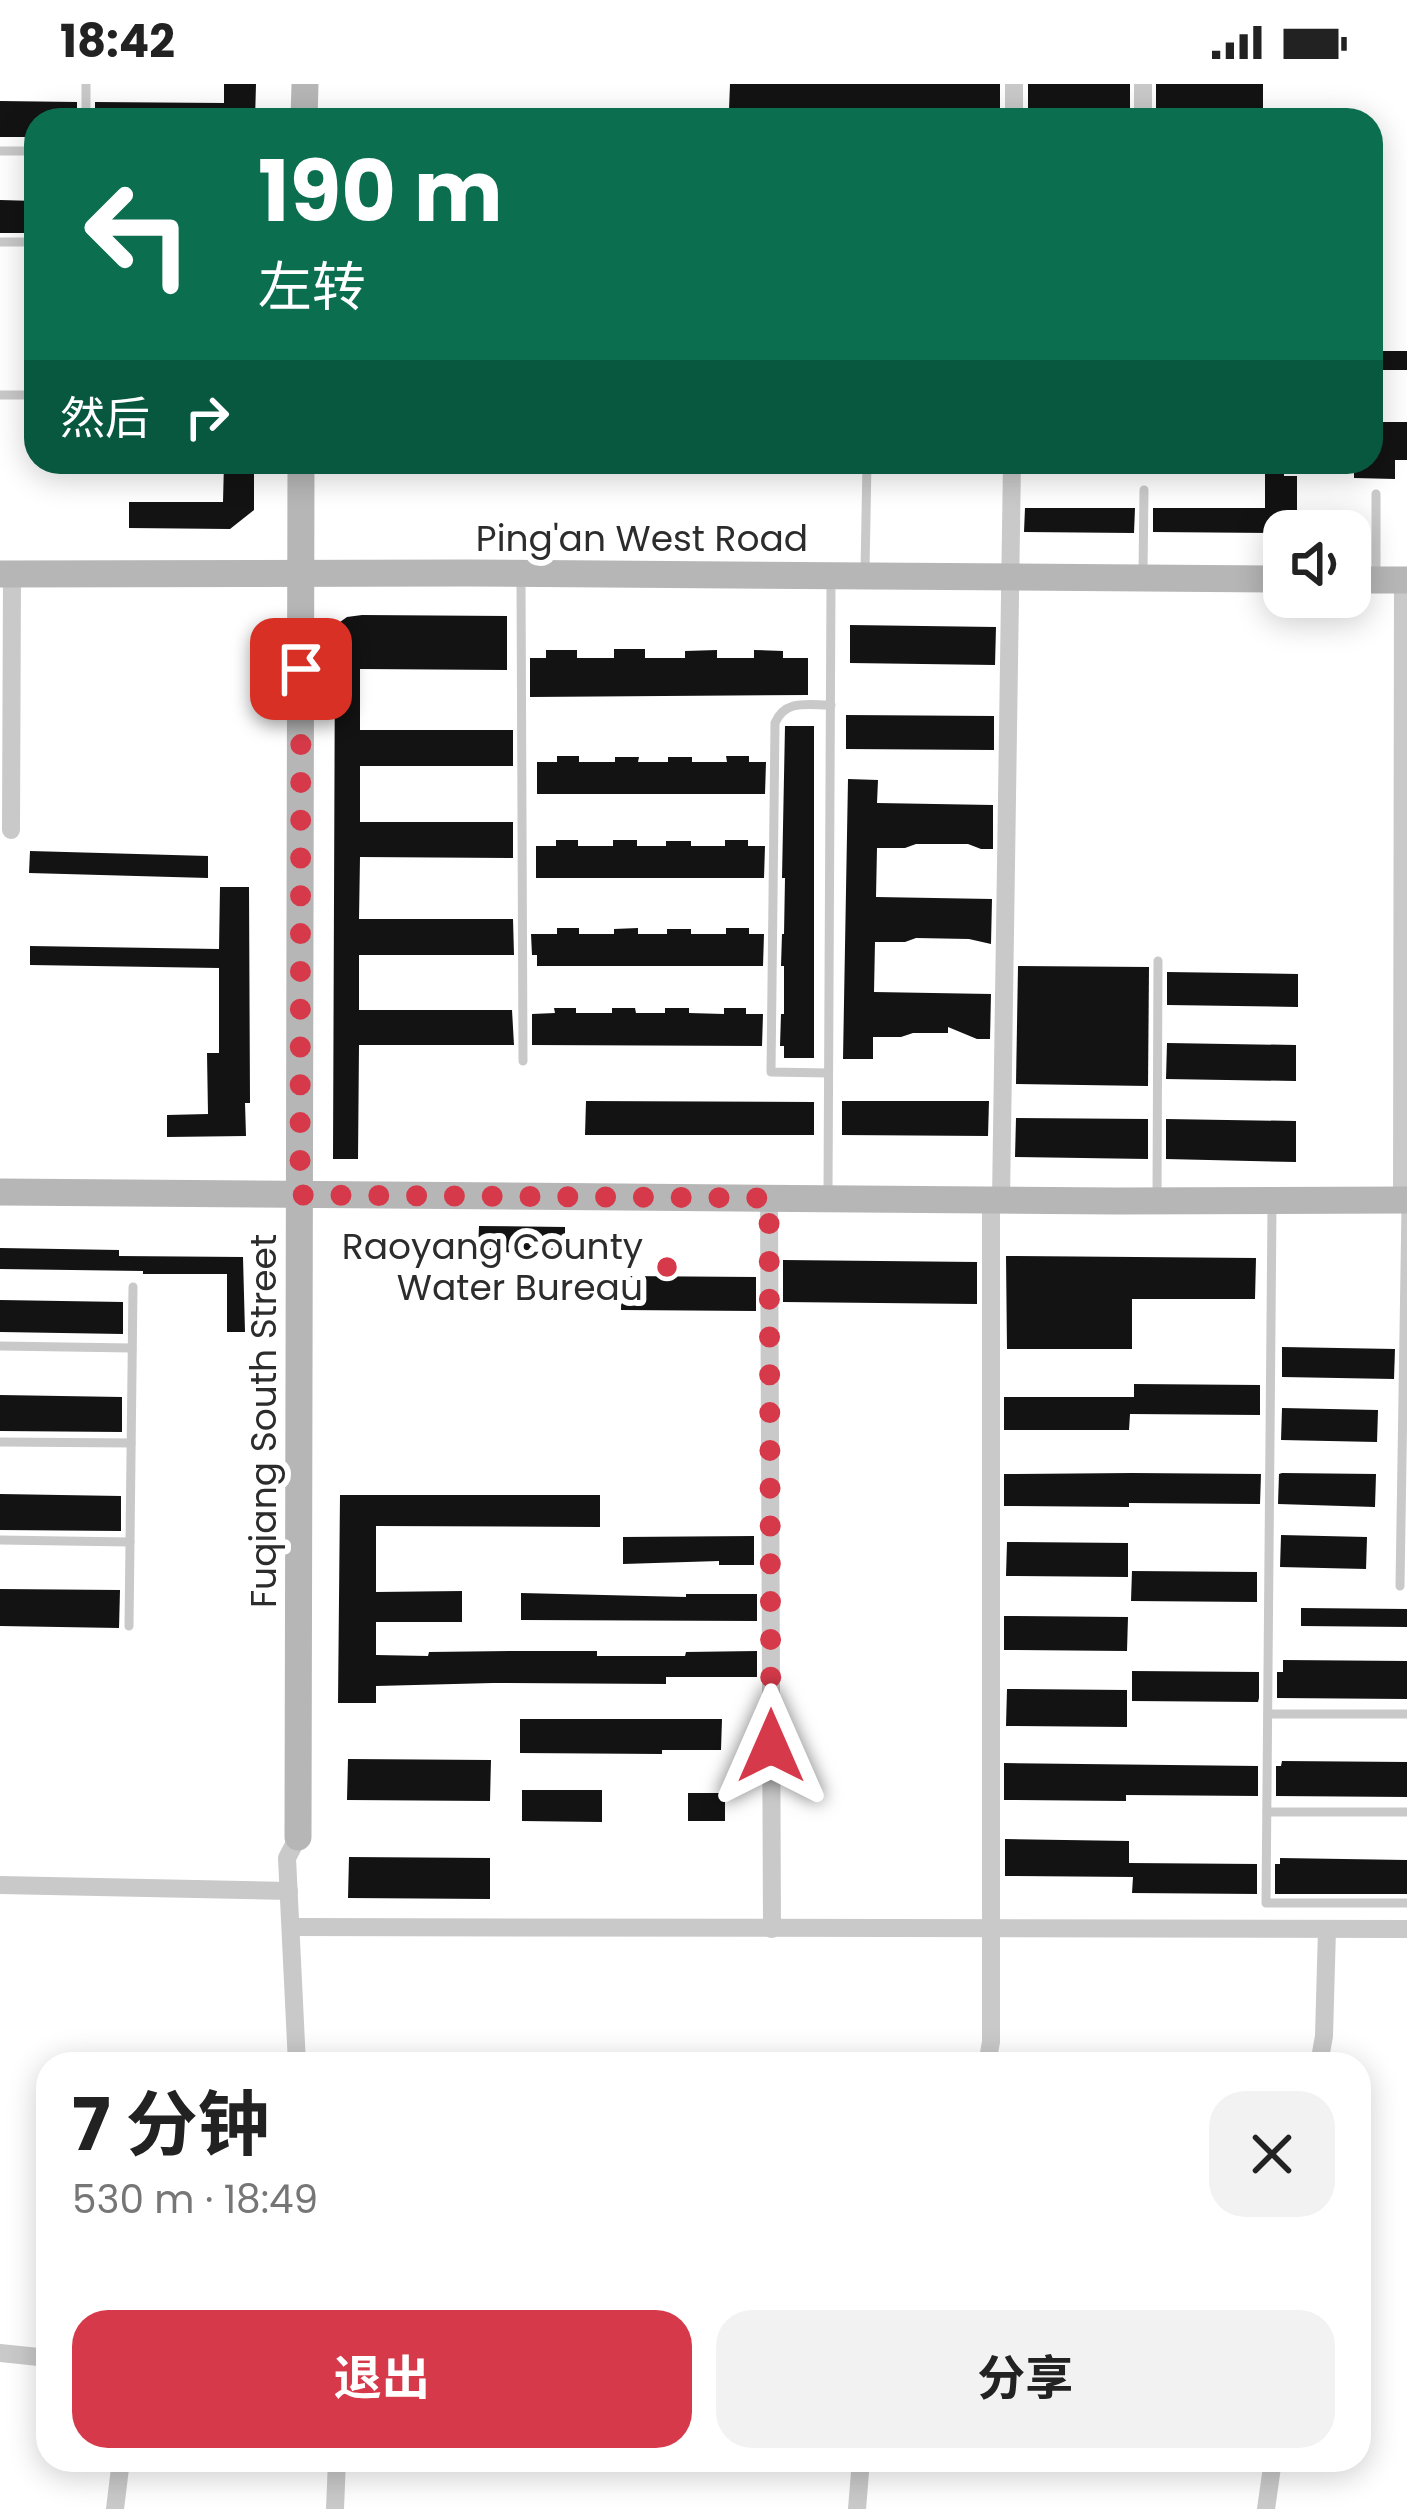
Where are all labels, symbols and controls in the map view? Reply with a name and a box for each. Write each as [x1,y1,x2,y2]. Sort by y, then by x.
text: 18:42 [60,10,175,73]
text: 190 m [258,133,503,250]
icon: left [60,156,216,312]
text: 左转 [258,249,366,325]
icon: right [174,384,240,450]
text: 然后 [60,387,150,450]
map controls [1263,510,1371,618]
button: sound [1263,510,1371,618]
street label: Ping'an West Road [476,513,808,564]
pin [250,618,352,720]
icon: arrive [268,636,334,702]
place label: Raoyang County Water Bureau [342,1221,643,1313]
street label: Fuqiang South Street [238,1234,289,1608]
marker: Raoyang County Water Bureau [654,1254,680,1280]
position arrow [708,1683,834,1809]
text: 7 分钟 [72,2074,270,2175]
button: close [1209,2091,1335,2217]
text: 530 m · 18:49 [72,2172,318,2227]
button: 退出 [72,2310,692,2448]
button: 分享 [716,2310,1335,2448]

